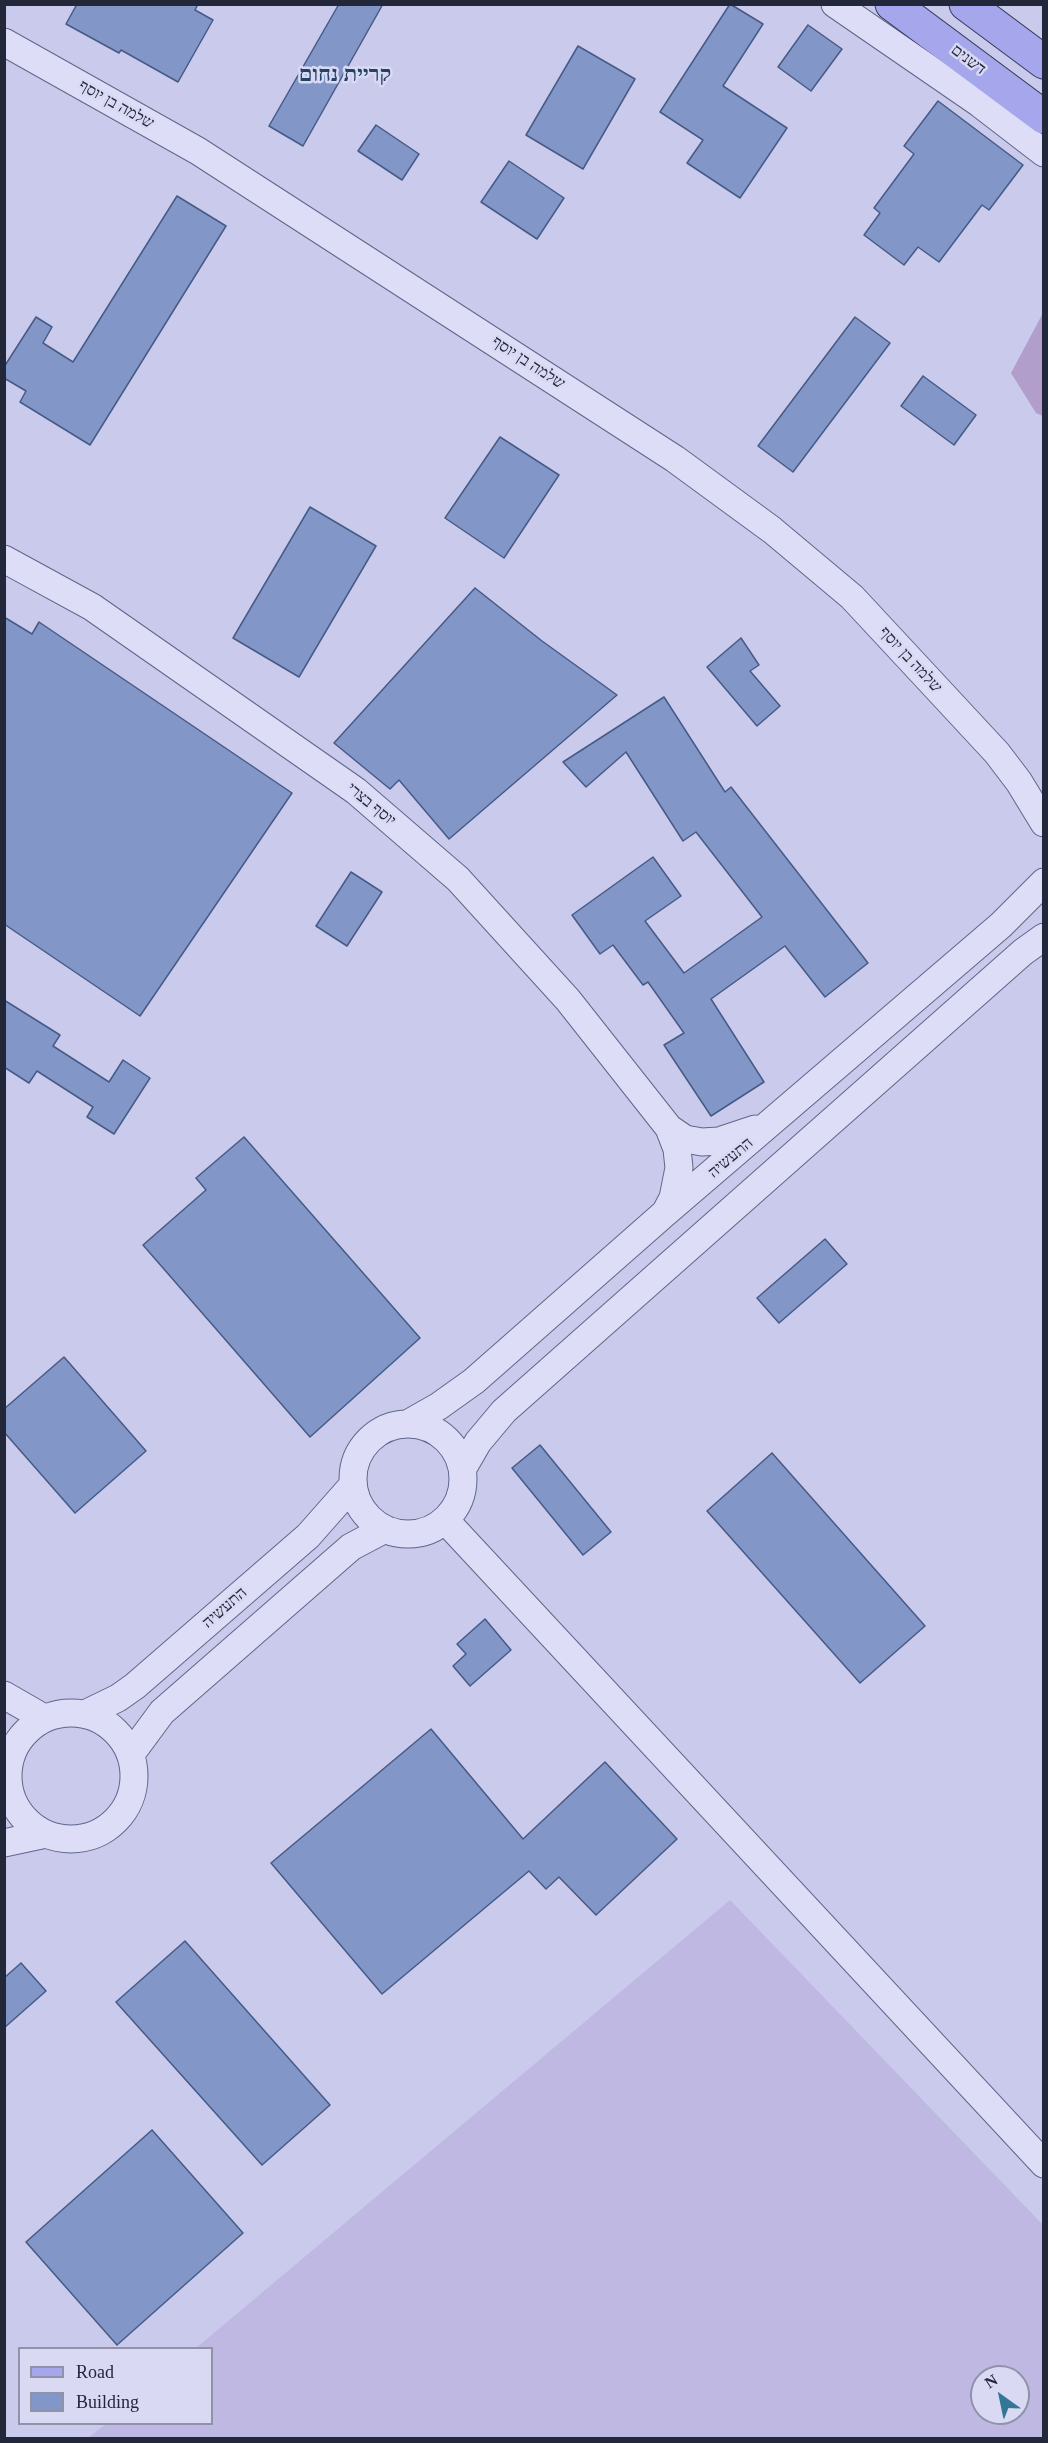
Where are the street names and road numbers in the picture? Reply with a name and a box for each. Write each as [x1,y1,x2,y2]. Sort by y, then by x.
street label: דשנים [947,41,989,79]
street label: שלמה בן יוסף [75,76,157,134]
street label: שלמה בן יוסף [488,332,568,394]
street label: שלמה בן יוסף [875,623,945,697]
street label: יוסף בצרי [342,779,400,831]
street label: התעשיה [705,1134,757,1182]
street label: התעשיה [199,1583,251,1633]

